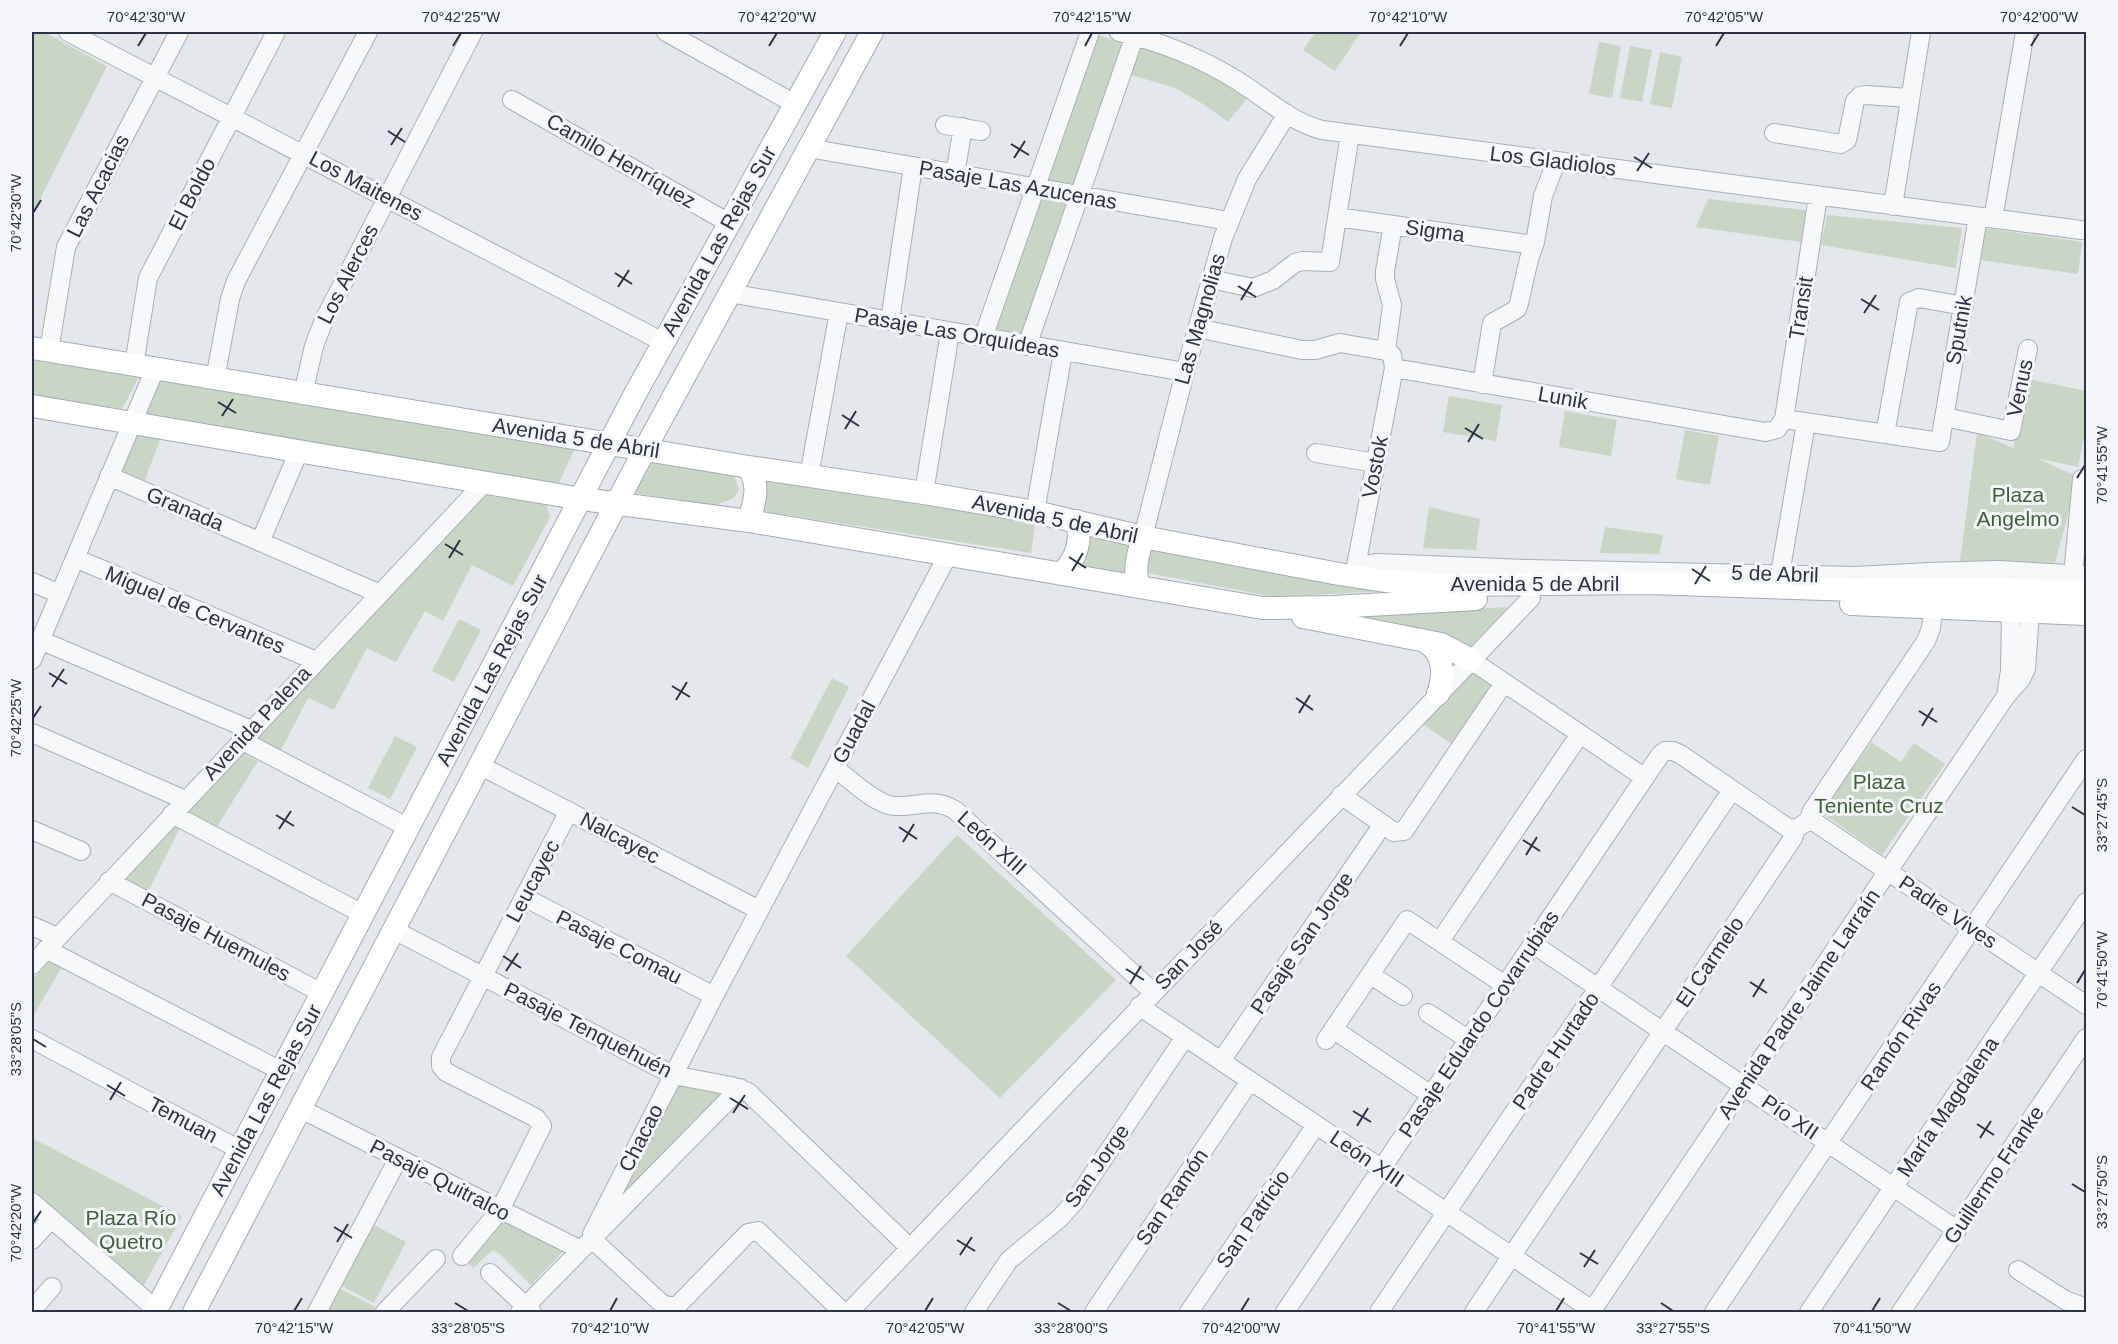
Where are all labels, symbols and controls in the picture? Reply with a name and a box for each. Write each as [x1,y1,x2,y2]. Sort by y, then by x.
text: 70°42'30"W [107,8,186,25]
text: 70°42'25"W [422,8,501,25]
text: 70°42'20"W [738,8,817,25]
text: 70°42'15"W [1053,8,1132,25]
text: 70°42'10"W [1369,8,1448,25]
text: 70°42'05"W [1685,8,1764,25]
text: 70°42'00"W [2000,8,2079,25]
street label: Camilo Henríquez [543,109,700,213]
street label: Las Acacias [62,131,133,241]
street label: Los Gladiolos [1489,141,1618,180]
street label: Avenida Las Rejas Sur [657,142,780,340]
street label: Los Maitenes [306,146,427,225]
street label: El Boldo [164,154,220,234]
street label: Pasaje Las Azucenas [917,156,1119,213]
text: 70°42'30"W [7,173,24,252]
street label: Sigma [1404,215,1466,246]
street label: Los Alerces [313,220,382,327]
street label: Las Magnolias [1170,251,1229,387]
street label: Transit [1784,275,1817,341]
street label: Sputnik [1941,293,1976,366]
street label: Pasaje Las Orquídeas [853,303,1061,362]
street label: Venus [2002,357,2037,419]
street label: Lunik [1536,382,1590,413]
street label: Avenida 5 de Abril [491,413,661,462]
text: 70°41'55"W [2093,425,2110,504]
street label: Vostok [1357,433,1392,500]
street label: Granada [143,482,228,535]
park label: Plaza Angelmo [1977,483,2059,530]
street label: Avenida 5 de Abril [970,490,1140,547]
street label: 5 de Abril [1731,560,1819,587]
street label: Miguel de Cervantes [102,561,288,658]
street label: Avenida Las Rejas Sur [431,570,552,769]
street label: Avenida 5 de Abril [1451,572,1619,595]
street label: Avenida Palena [198,661,315,784]
text: 70°42'25"W [7,678,24,757]
street label: Guadal [828,696,880,767]
park label: Plaza Teniente Cruz [1814,770,1944,817]
text: 33°27'45"S [2093,778,2110,852]
street label: León XIII [953,806,1031,879]
street label: Nalcayec [577,807,664,868]
street label: Leucayec [501,836,564,926]
street label: Pasaje San Jorge [1246,868,1357,1018]
street label: Padre Vives [1895,870,2001,953]
street label: Avenida Padre Jaime Larraín [1713,885,1884,1123]
street label: Pasaje Huemules [138,888,294,985]
street label: Pasaje Comau [553,905,686,988]
street label: Pasaje Eduardo Covarrubias [1394,906,1563,1141]
street label: El Carmelo [1671,912,1748,1011]
street label: San José [1150,915,1227,994]
text: 70°41'50"W [2093,930,2110,1009]
street label: Pasaje Tenquehuén [500,977,676,1082]
street label: Ramón Rivas [1856,977,1945,1094]
street label: Padre Hurtado [1508,988,1603,1114]
street label: Avenida Las Rejas Sur [205,1000,326,1199]
text: 33°28'05"S [7,1002,24,1076]
street label: María Magdalena [1892,1032,2003,1181]
street label: Pío XII [1758,1089,1823,1144]
street label: Temuan [145,1092,222,1147]
street label: Chacao [614,1100,667,1175]
street label: Guillermo Franke [1939,1102,2048,1248]
street label: San Jorge [1060,1120,1133,1212]
street label: León XIII [1326,1126,1409,1192]
street label: Pasaje Quitralco [366,1134,514,1225]
street label: San Ramón [1131,1144,1212,1249]
text: 33°27'50"S [2093,1155,2110,1229]
street label: San Patricio [1211,1165,1294,1272]
text: 70°42'20"W [7,1183,24,1262]
park label: Plaza Río Quetro [85,1206,177,1253]
text: 70°42'15"W [255,1319,334,1336]
text: 33°28'05"S [431,1319,505,1336]
text: 70°42'10"W [571,1319,650,1336]
text: 70°42'05"W [886,1319,965,1336]
text: 33°28'00"S [1034,1319,1108,1336]
text: 70°42'00"W [1202,1319,1281,1336]
text: 70°41'55"W [1517,1319,1596,1336]
text: 33°27'55"S [1636,1319,1710,1336]
text: 70°41'50"W [1833,1319,1912,1336]

